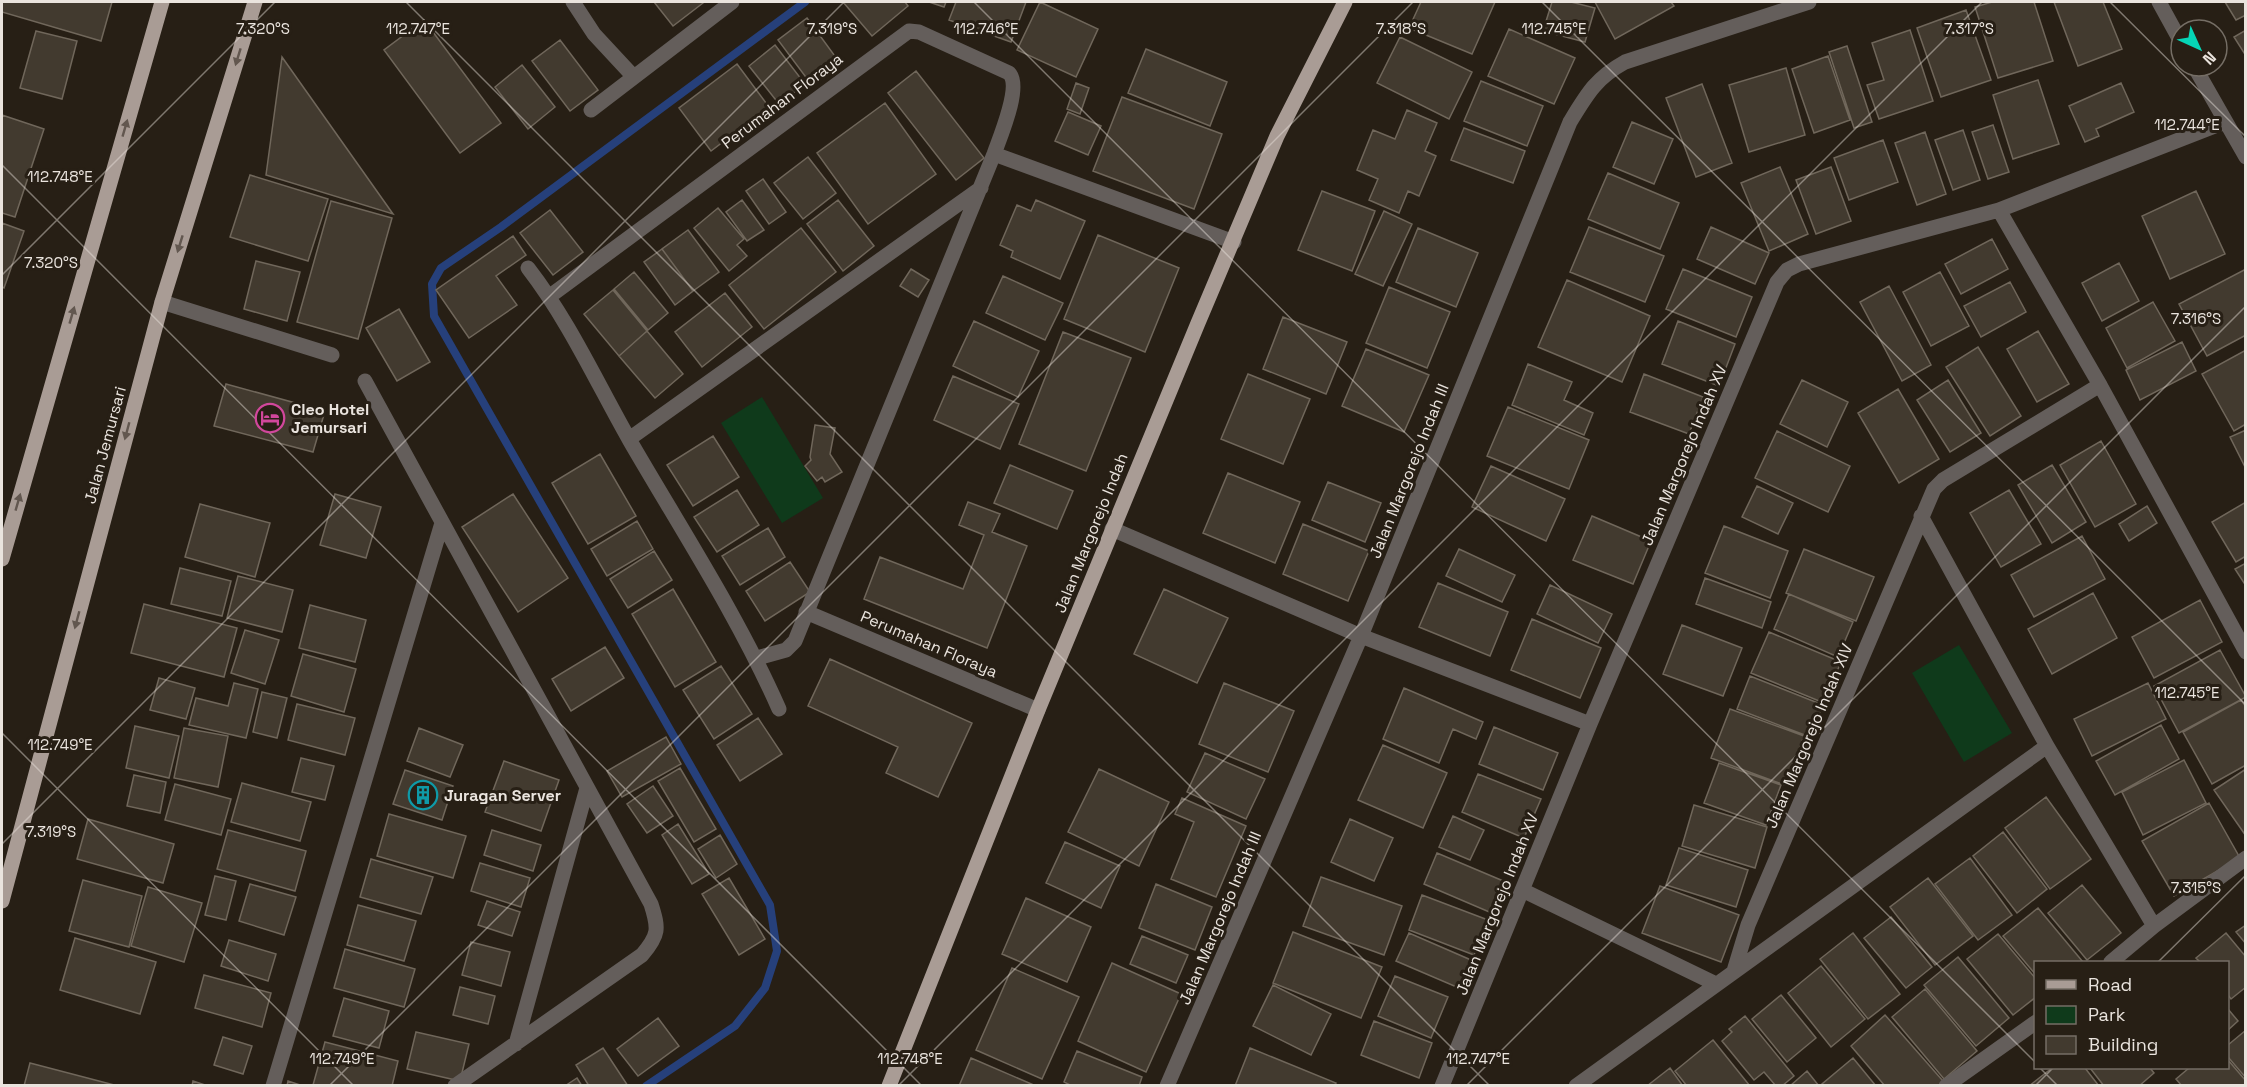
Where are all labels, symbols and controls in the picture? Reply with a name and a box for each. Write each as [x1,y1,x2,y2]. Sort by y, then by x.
north arrow [2169,18,2229,78]
text: 7.320°S [236,19,290,38]
text: 112.747°E [386,19,450,38]
text: 7.319°S [807,19,857,38]
text: 112.746°E [953,19,1019,38]
text: 7.318°S [1376,19,1426,38]
text: 112.745°E [1522,19,1586,38]
text: 7.317°S [1944,19,1994,38]
text: N [2198,47,2220,69]
one-way arrow [233,48,242,66]
street label: Perumahan Floraya [717,48,847,154]
text: 112.744°E [2154,115,2220,134]
one-way arrow [121,119,130,137]
text: 112.748°E [27,167,93,186]
one-way arrow [175,235,184,253]
text: 7.320°S [24,253,78,272]
one-way arrow [67,306,77,324]
text: 7.316°S [2171,309,2221,328]
street label: Jalan Margorejo Indah XV [1636,361,1732,549]
street label: Jalan Margorejo Indah III [1364,381,1454,561]
street label: Jalan Jemursari [79,384,131,506]
place label: Cleo Hotel Jemursari [291,399,369,438]
hotel icon: Cleo Hotel Jemursari [254,402,286,434]
one-way arrow [122,422,132,440]
street label: Jalan Margorejo Indah [1049,450,1133,616]
one-way arrow [14,493,23,511]
street label: Perumahan Floraya [857,606,1001,682]
one-way arrow [72,611,81,629]
street label: Jalan Margorejo Indah XIV [1761,640,1858,832]
text: 112.745°E [2155,683,2219,702]
text: 112.749°E [27,735,93,754]
building icon: Juragan Server [407,779,439,811]
place label: Juragan Server [444,785,561,806]
street label: Jalan Margorejo Indah XV [1451,810,1543,998]
text: 7.319°S [26,822,76,841]
street label: Jalan Margorejo Indah III [1174,828,1266,1008]
text: 7.315°S [2171,878,2221,897]
legend [2034,961,2229,1069]
text: Road [2088,973,2132,996]
text: Park [2088,1003,2126,1026]
text: Building [2088,1033,2158,1056]
text: 112.749°E [309,1049,375,1068]
text: 112.748°E [877,1049,943,1068]
text: 112.747°E [1446,1049,1510,1068]

